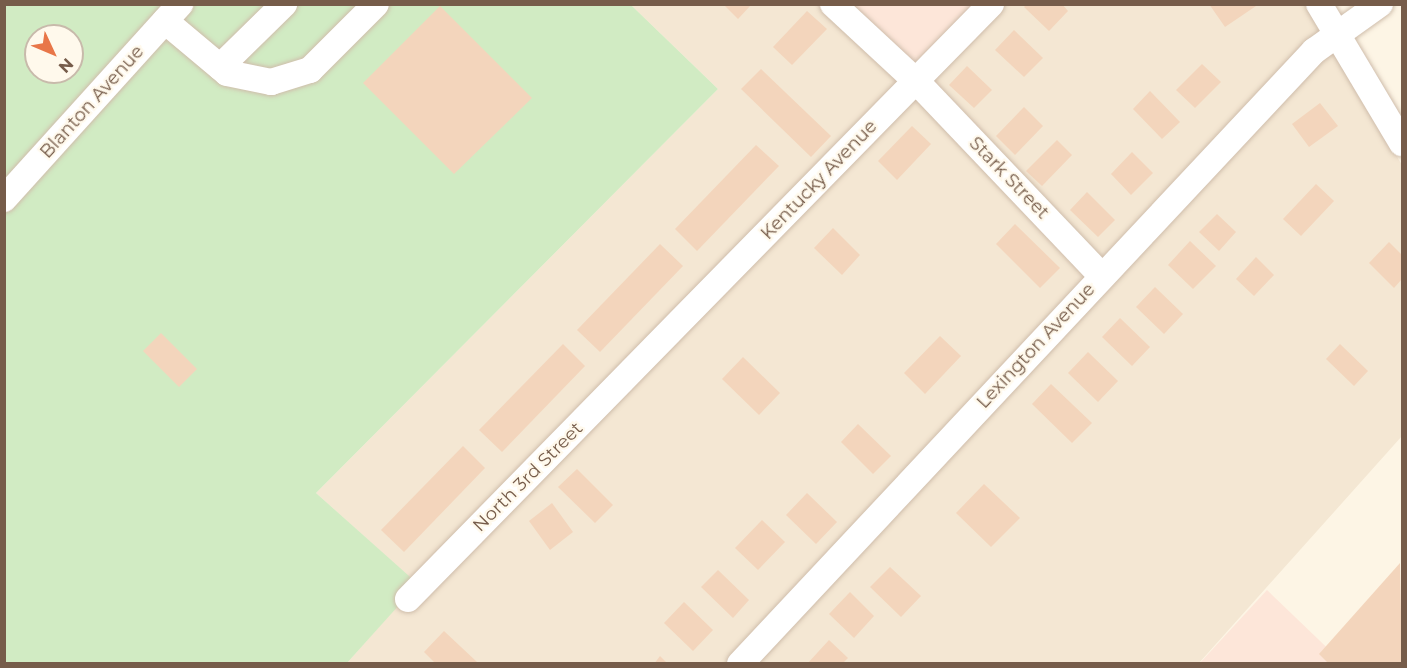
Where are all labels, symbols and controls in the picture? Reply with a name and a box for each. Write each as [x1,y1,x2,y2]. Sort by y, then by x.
north arrow [24,24,84,84]
street label: Blanton Avenue [36,41,148,163]
text: N [55,54,77,77]
street label: Kentucky Avenue [757,116,881,244]
street label: Stark Street [965,133,1053,223]
street label: Lexington Avenue [972,279,1100,413]
street label: North 3rd Street [469,418,587,536]

